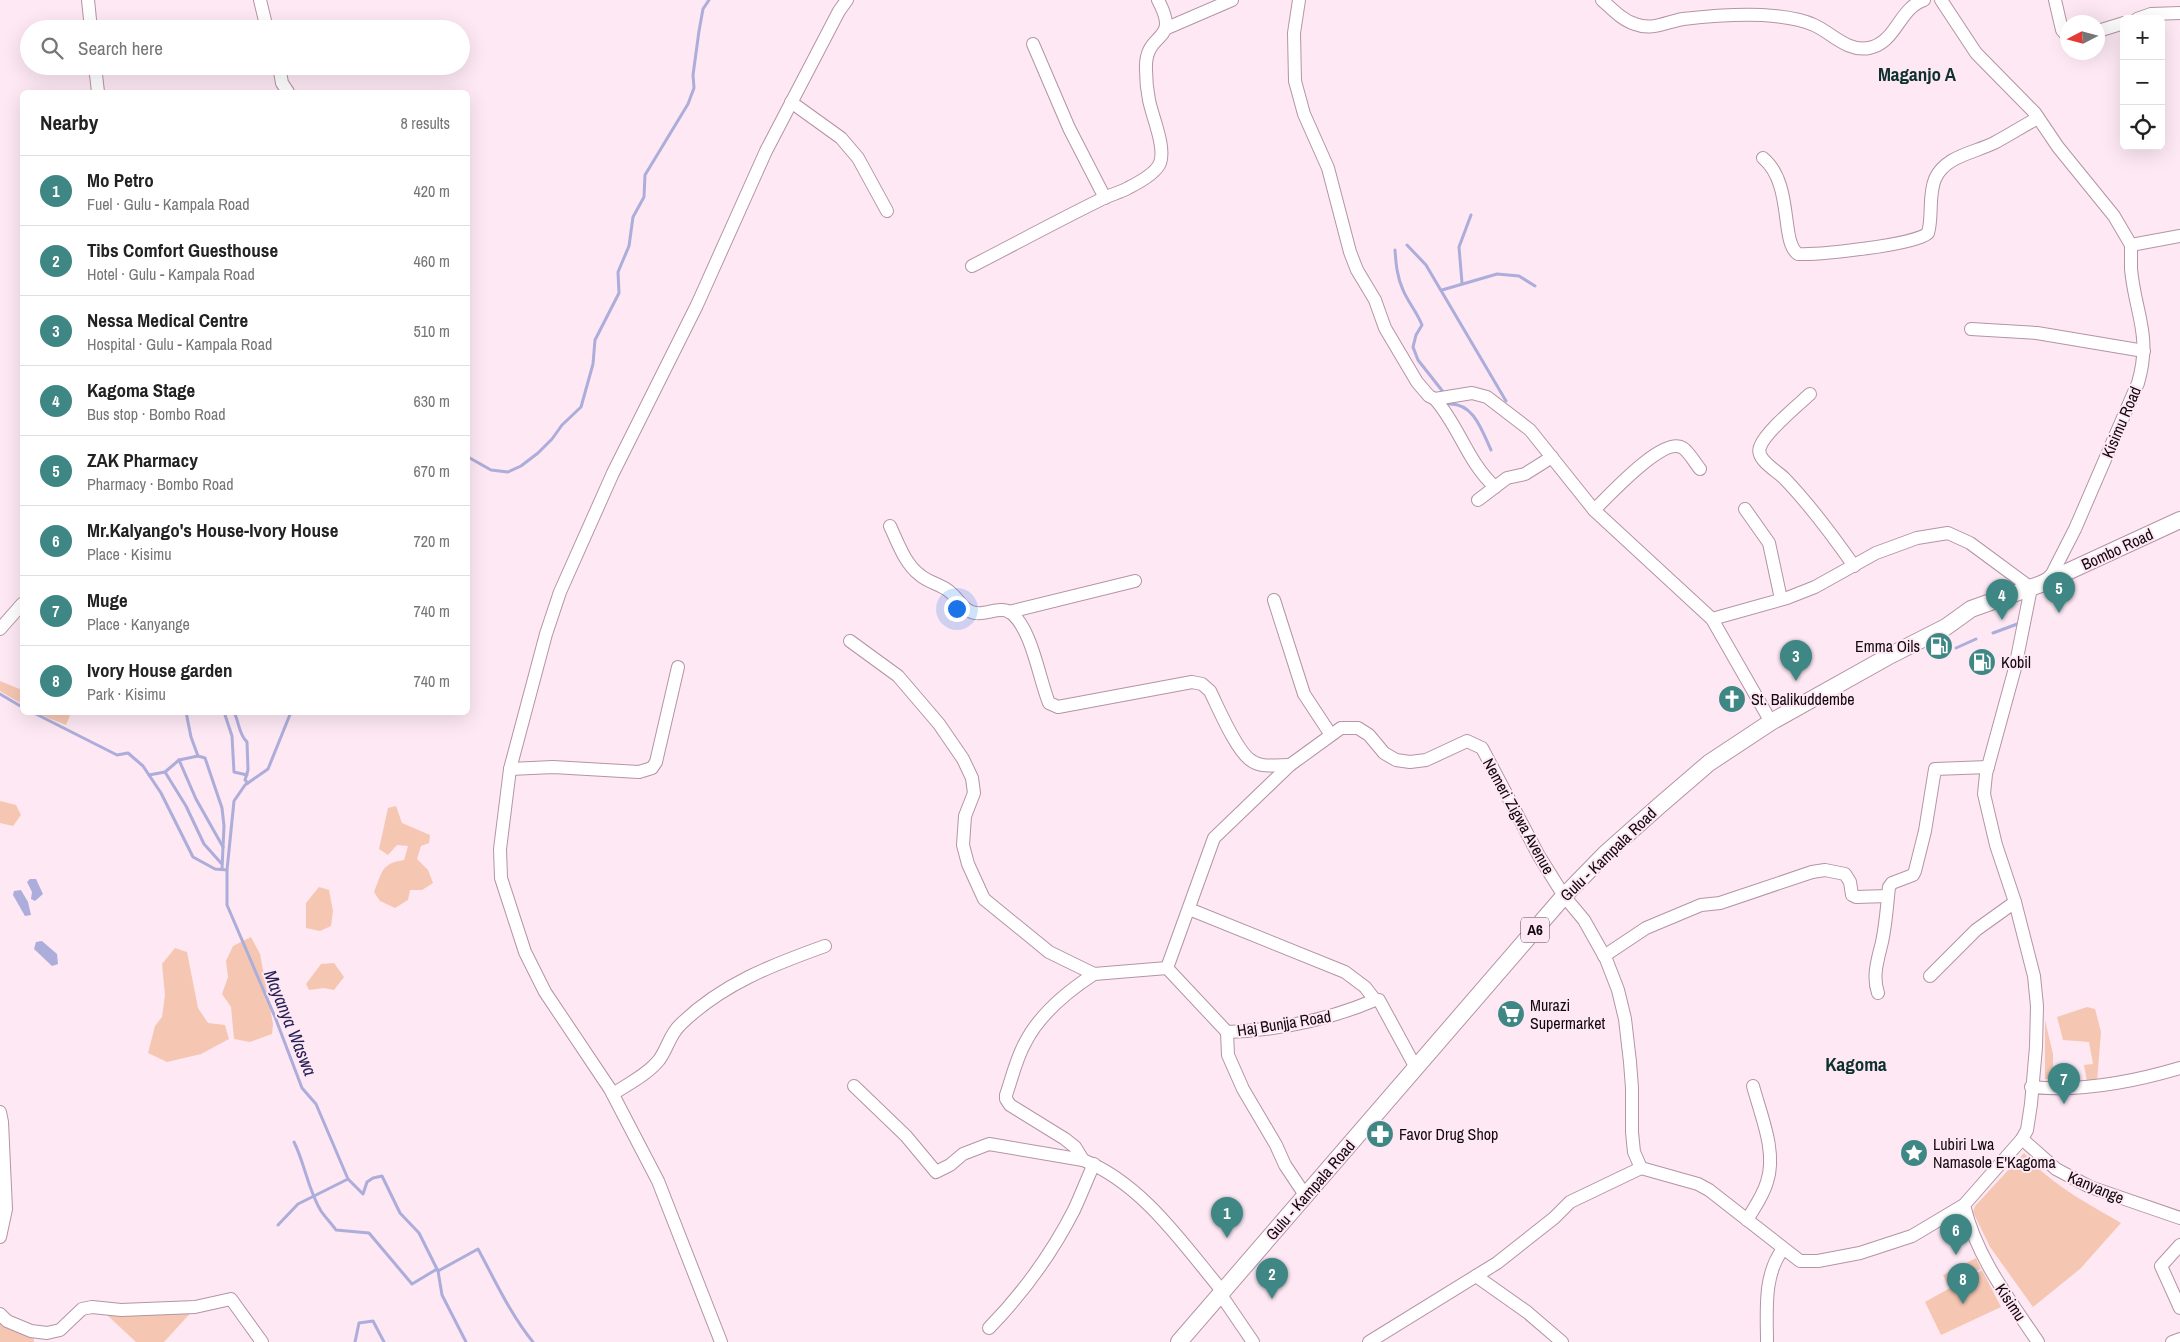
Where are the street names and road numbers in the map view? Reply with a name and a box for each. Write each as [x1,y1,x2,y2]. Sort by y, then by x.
street label: Kisimu Road [2096,383,2146,461]
street label: Bombo Road [2078,523,2156,575]
street label: Nemeri Zigwa Avenue [1478,754,1560,878]
street label: Gulu - Kampala Road [1555,802,1661,906]
road number: A6 [1521,918,1549,942]
street label: Haj Bunjja Road [1235,1005,1333,1041]
street label: Gulu - Kampala Road [1260,1135,1360,1245]
street label: Kanyange [2065,1165,2127,1209]
street label: Kisimu [1990,1279,2032,1325]

